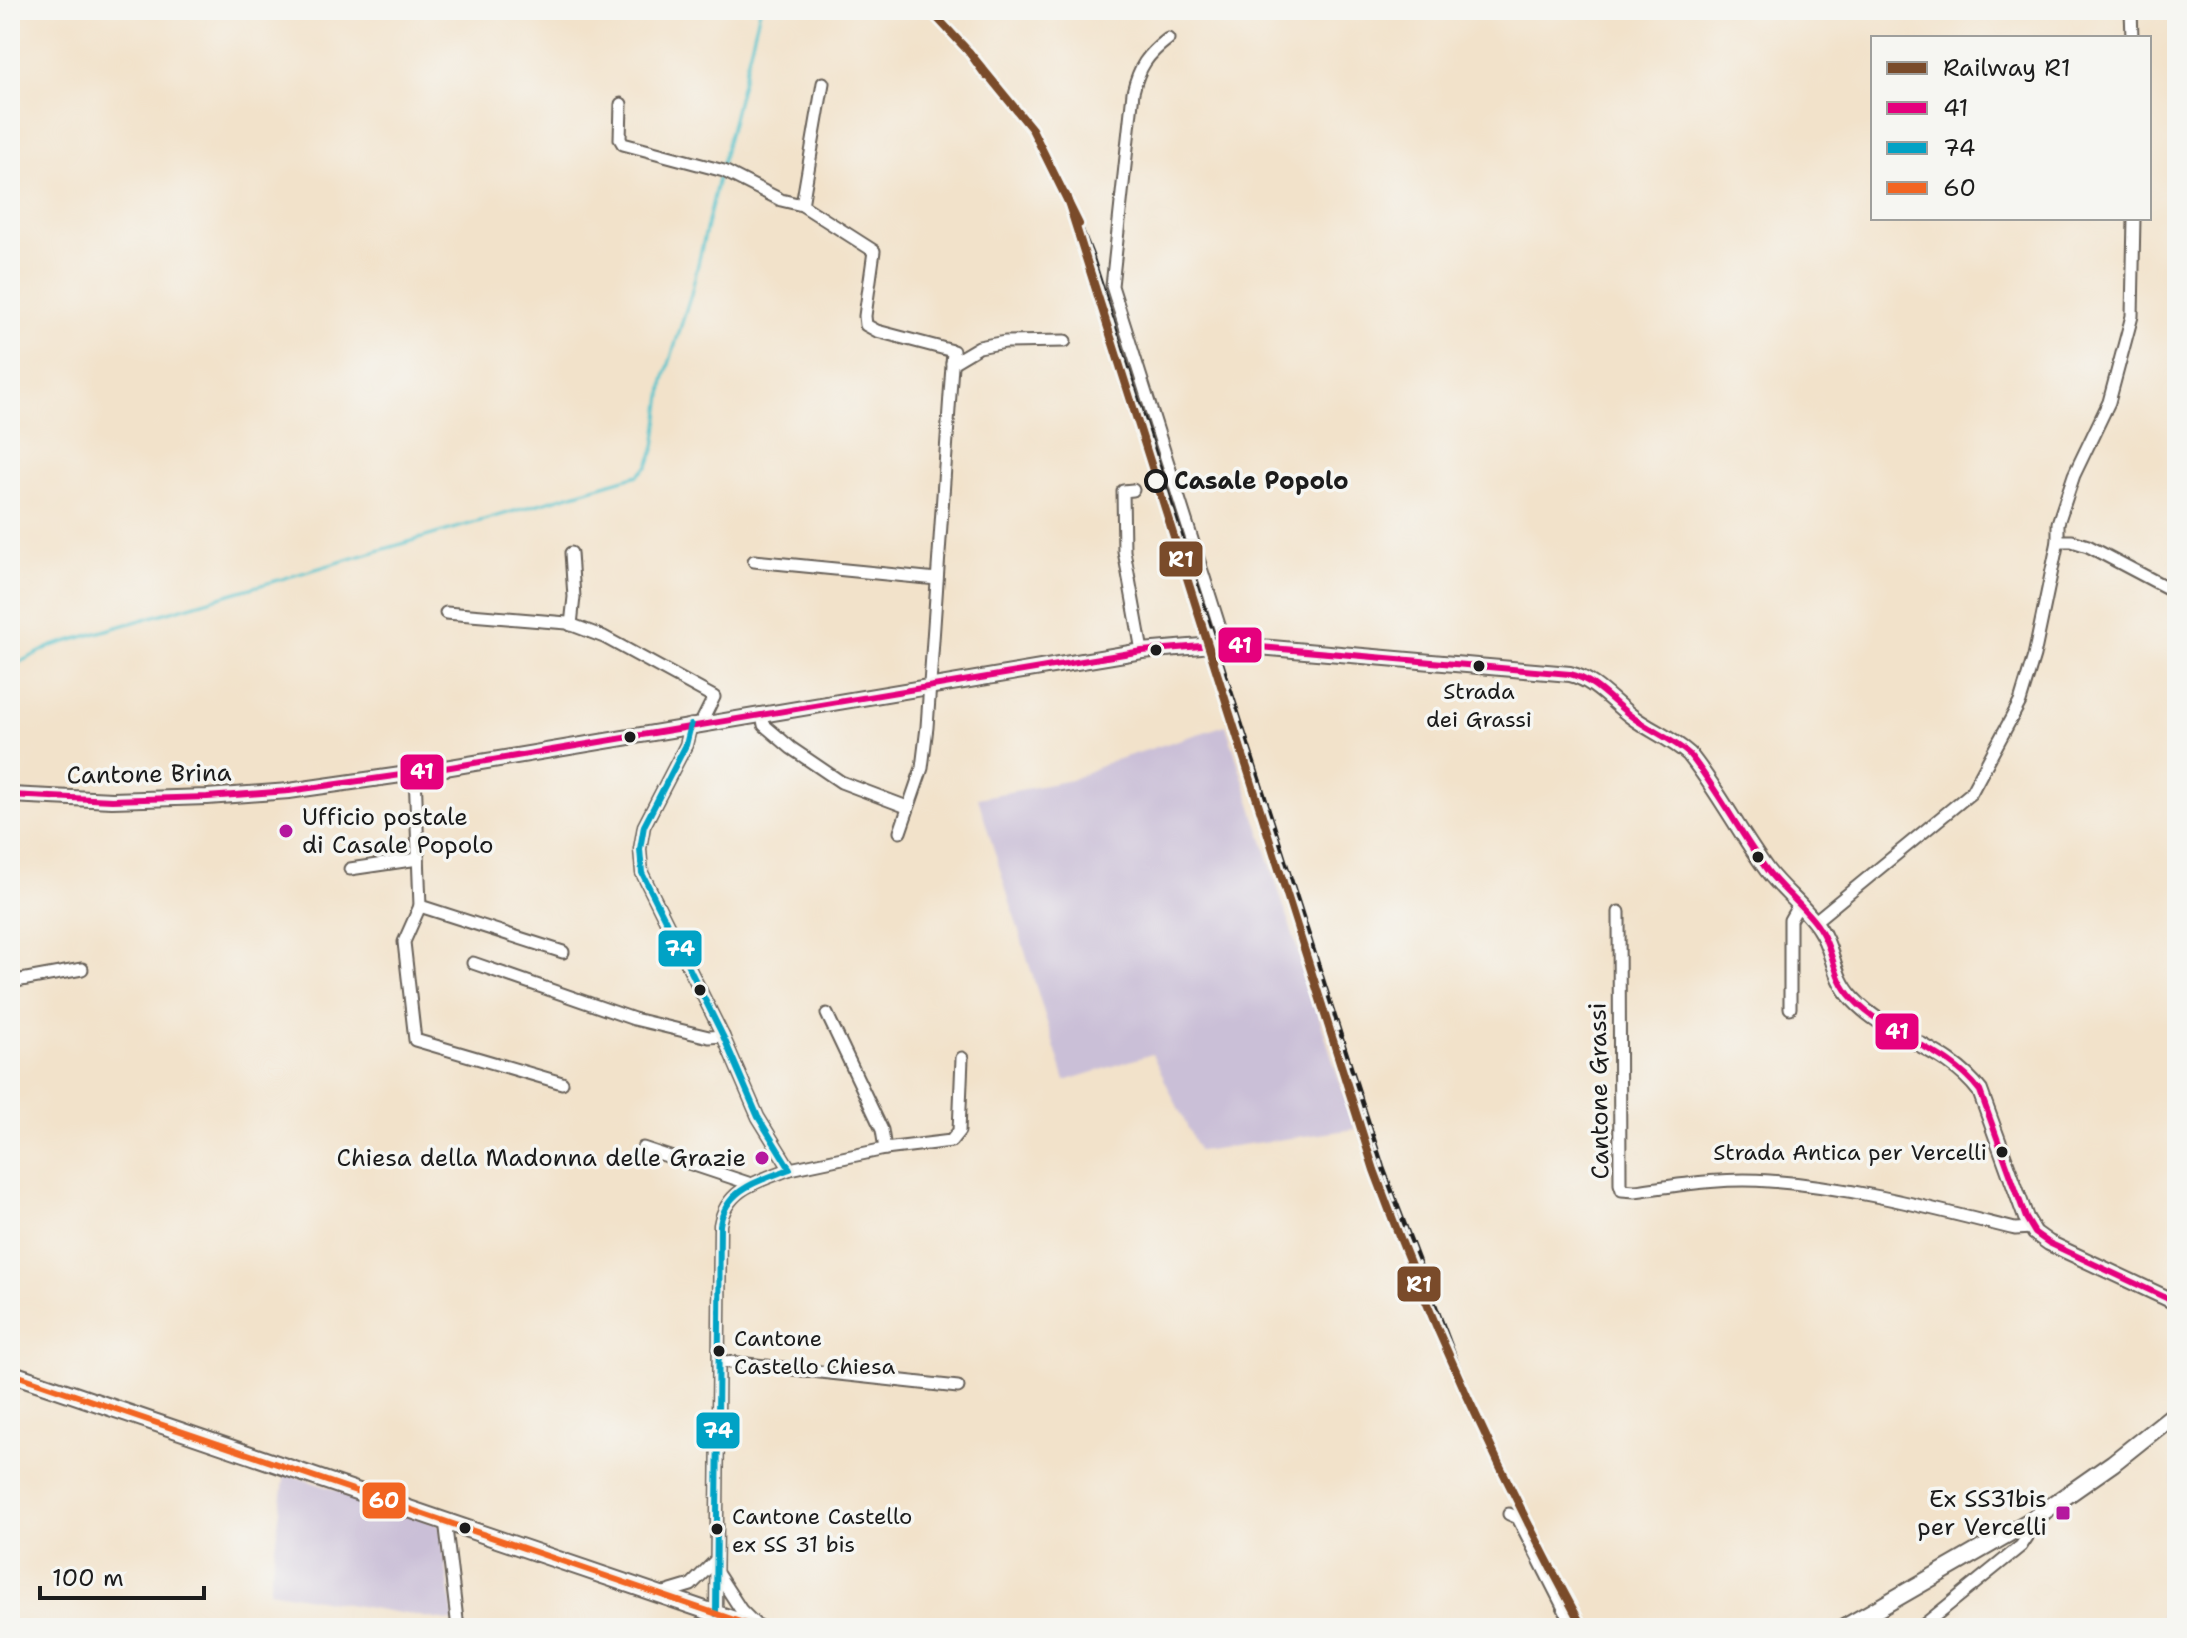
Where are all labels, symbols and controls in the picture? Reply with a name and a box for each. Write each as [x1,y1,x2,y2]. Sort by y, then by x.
legend [1871,36,2151,220]
text: Railway R1 [1943,52,2071,84]
text: 41 [1943,92,1969,124]
text: 74 [1943,132,1976,164]
text: 60 [1943,172,1976,204]
place label: Casale Popolo [1174,465,1349,497]
marker: Casale Popolo [1145,470,1167,492]
line badge: R1 [1158,540,1204,578]
text: R1 [1168,545,1194,574]
line badge: 41 [1217,626,1263,664]
text: 41 [1228,631,1252,660]
unlabelled marker [1148,642,1164,658]
marker: Strada dei Grassi [1471,658,1487,674]
place label: Strada dei Grassi [1426,677,1532,734]
unlabelled marker [622,729,638,745]
line badge: 41 [399,753,445,791]
street label: Cantone Brina [66,757,232,791]
text: 41 [410,757,434,786]
place label: Ufficio postale di Casale Popolo [302,801,494,861]
marker: Ufficio postale di Casale Popolo [277,822,295,840]
unlabelled marker [1750,849,1766,865]
line badge: 74 [657,929,703,968]
text: 74 [665,934,696,963]
unlabelled marker [692,982,708,998]
street label: Cantone Grassi [1581,1002,1617,1180]
line badge: 41 [1874,1012,1920,1051]
text: 41 [1885,1017,1909,1046]
place label: Strada Antica per Vercelli [1713,1138,1987,1167]
place label: Chiesa della Madonna delle Grazie [337,1142,746,1174]
marker: Strada Antica per Vercelli [1994,1144,2010,1160]
marker: Chiesa della Madonna delle Grazie [753,1149,771,1167]
line badge: R1 [1396,1265,1442,1303]
text: R1 [1406,1270,1432,1299]
place label: Cantone Castello Chiesa [734,1324,895,1381]
marker: Cantone Castello Chiesa [711,1343,727,1359]
line badge: 74 [695,1411,741,1450]
text: 74 [703,1416,734,1445]
line badge: 60 [361,1481,407,1520]
place label: Ex SS31bis per Vercelli [1917,1483,2047,1543]
text: 60 [369,1486,399,1515]
place label: Cantone Castello ex SS 31 bis [732,1502,912,1559]
marker: Ex SS31bis per Vercelli [2054,1504,2072,1522]
unlabelled marker [457,1520,473,1536]
marker: Cantone Castello ex SS 31 bis [709,1521,725,1537]
scale bar [40,1550,204,1600]
text: 100 m [52,1562,124,1594]

